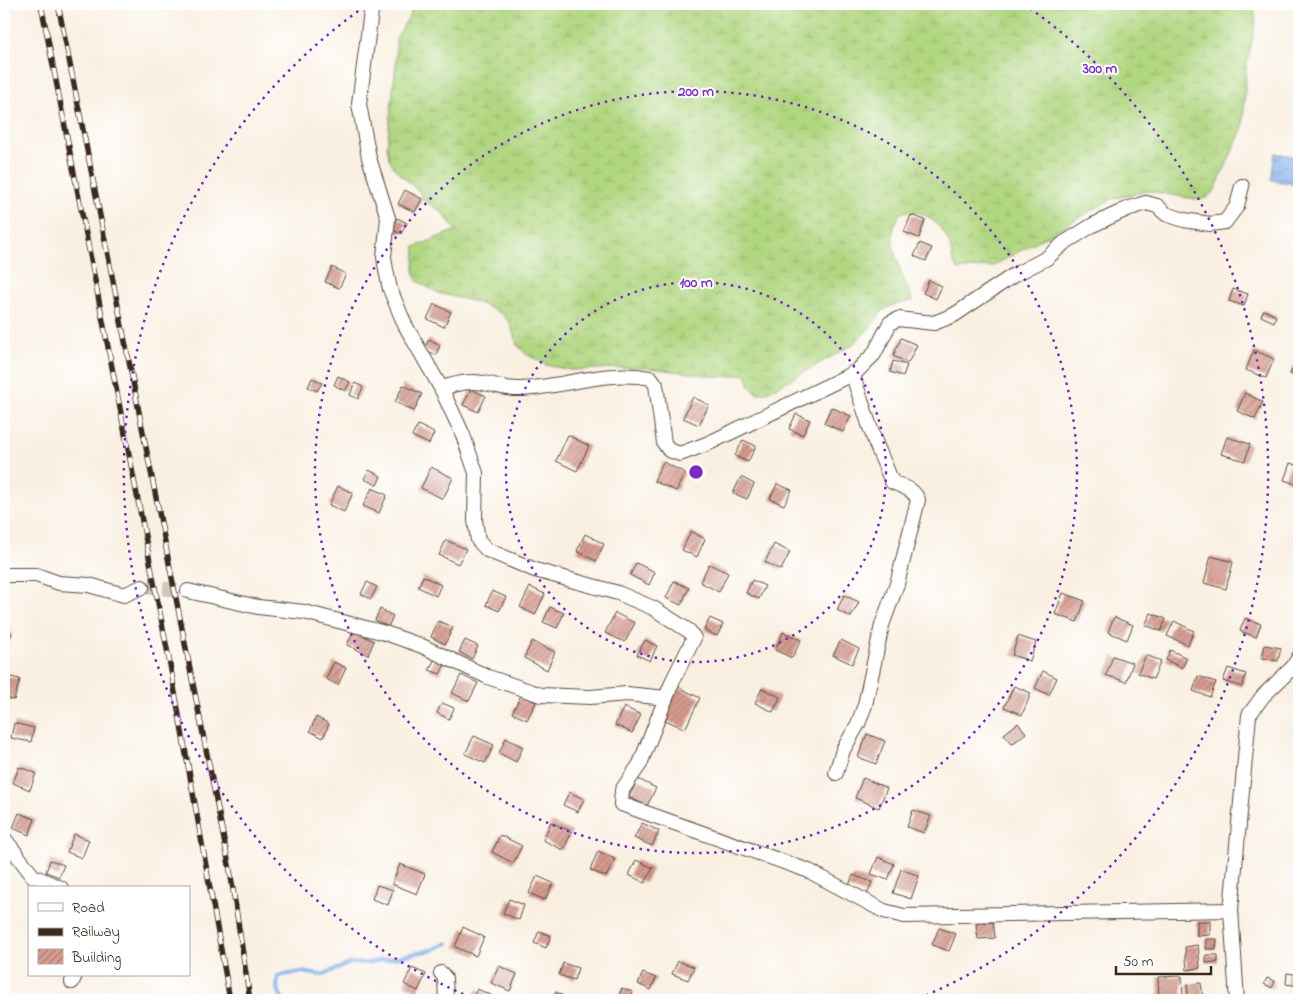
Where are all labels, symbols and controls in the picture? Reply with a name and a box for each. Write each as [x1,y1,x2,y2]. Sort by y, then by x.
text: 300 m [1082,58,1118,80]
text: 200 m [677,81,714,103]
text: 100 m [679,272,713,294]
centre of rings [687,463,705,481]
legend [28,886,190,976]
text: Road [72,897,105,919]
text: Railway [72,921,120,944]
scale bar [1116,944,1210,976]
text: Building [71,947,121,970]
text: 50 m [1123,951,1154,973]

